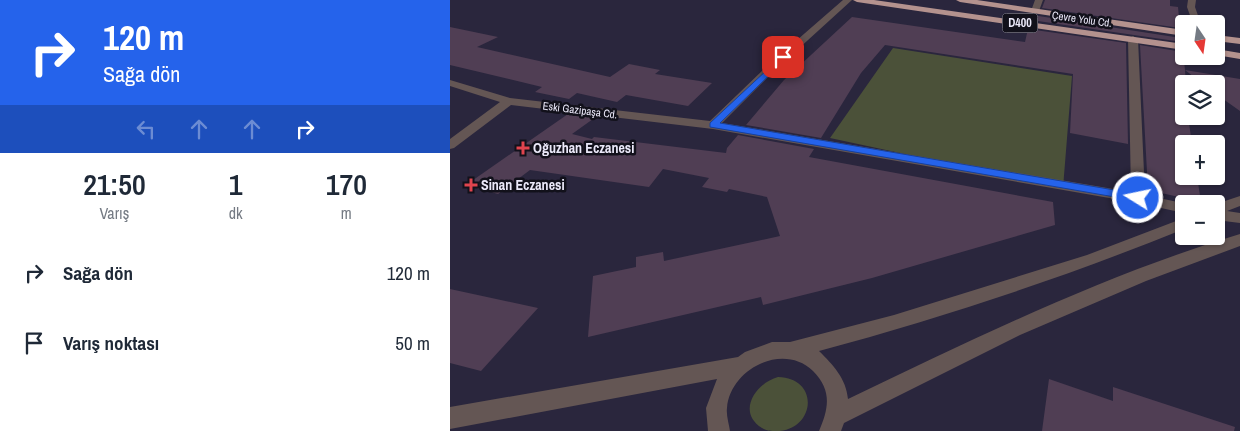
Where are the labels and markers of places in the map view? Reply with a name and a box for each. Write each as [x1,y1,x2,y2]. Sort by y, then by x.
pin [762,36,804,78]
place label: Oğuzhan Eczanesi [533,139,634,157]
marker: Oğuzhan Eczanesi [517,142,529,154]
place label: Sinan Eczanesi [481,176,565,194]
marker: Sinan Eczanesi [465,179,477,191]

